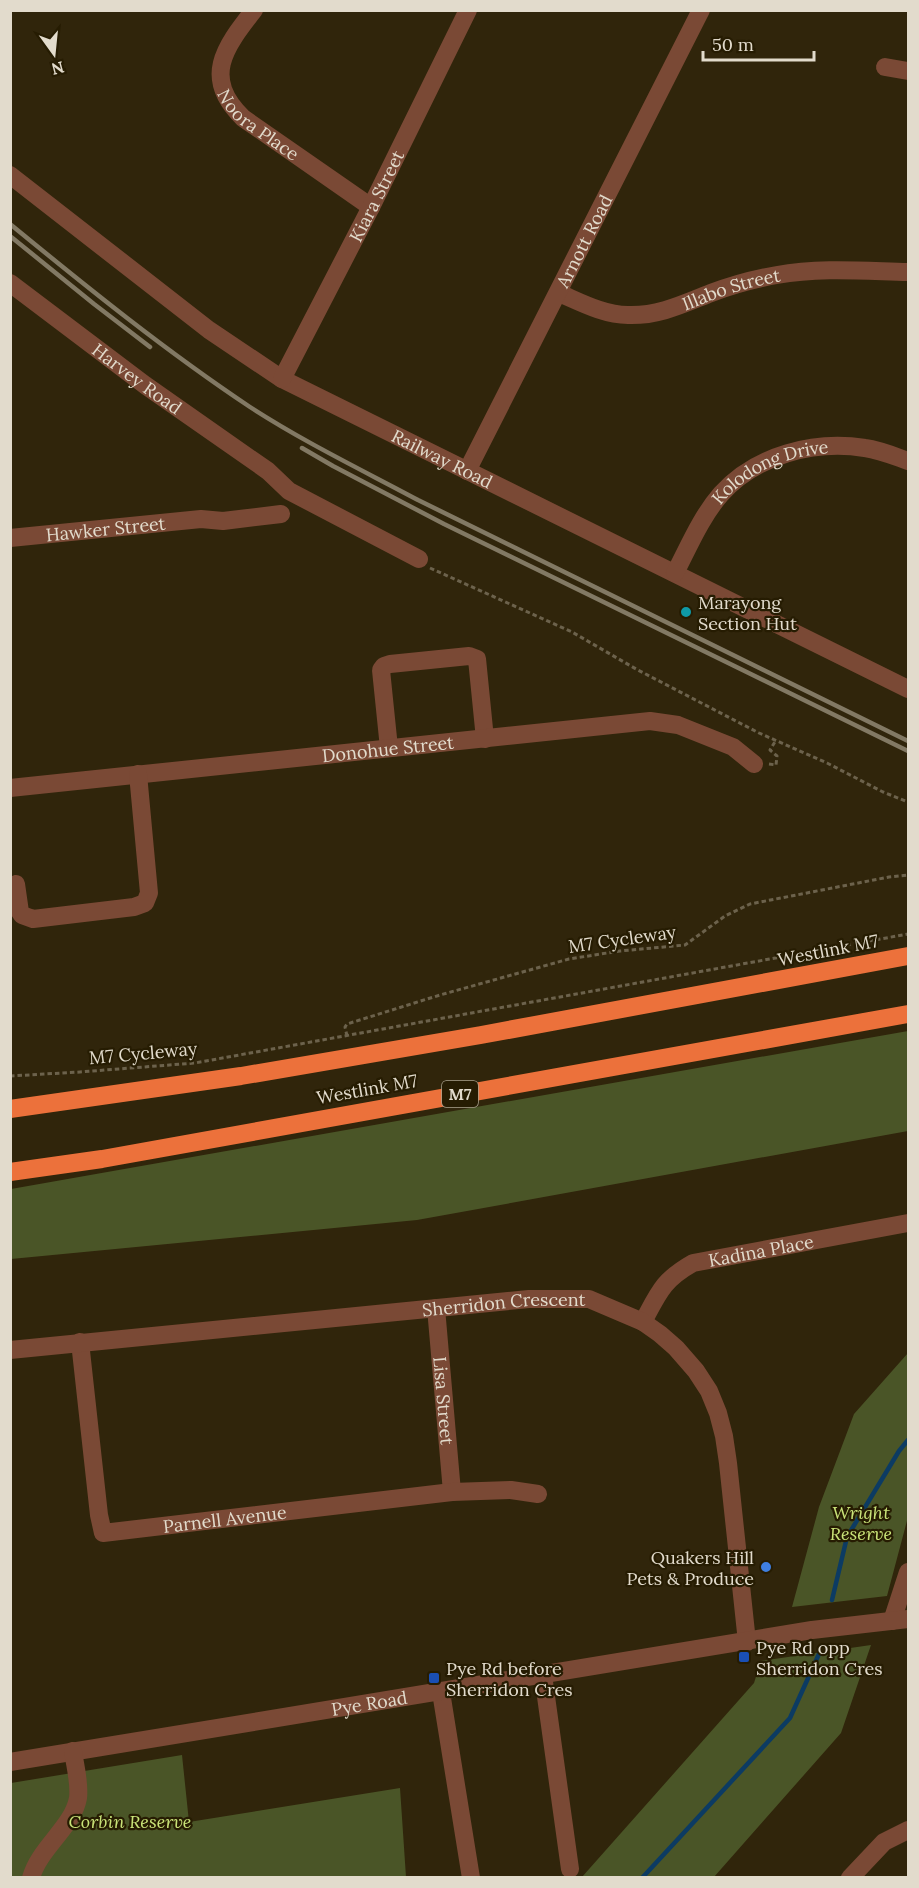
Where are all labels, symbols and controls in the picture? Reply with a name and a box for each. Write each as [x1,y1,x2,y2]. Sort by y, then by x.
north arrow [24,24,84,84]
scale bar [703,24,814,62]
text: 50 m [712,33,754,56]
text: N [49,57,66,80]
street label: Noora Place [213,85,304,165]
street label: Kiara Street [344,146,409,245]
street label: Arnott Road [550,190,617,292]
street label: Illabo Street [678,263,782,315]
street label: Harvey Road [88,338,187,419]
street label: Railway Road [388,424,497,493]
street label: Kolodong Drive [706,435,829,509]
street label: Hawker Street [45,511,167,546]
place label: Marayong Section Hut [698,591,797,635]
marker: Marayong Section Hut [679,605,693,619]
street label: Donohue Street [321,730,455,767]
street label: M7 Cycleway [567,920,678,958]
street label: Westlink M7 [776,929,880,971]
street label: M7 Cycleway [88,1037,199,1069]
street label: Westlink M7 [315,1069,419,1109]
road number: M7 [442,1081,478,1107]
street label: Kadina Place [706,1229,816,1271]
street label: Sherridon Crescent [421,1287,585,1321]
street label: Lisa Street [429,1355,459,1446]
street label: Parnell Avenue [162,1500,288,1537]
park label: Wright Reserve [830,1501,892,1545]
place label: Quakers Hill Pets & Produce [627,1546,754,1590]
marker: Quakers Hill Pets & Produce [759,1560,773,1574]
place label: Pye Rd opp Sherridon Cres [756,1636,883,1680]
marker: Pye Rd opp Sherridon Cres [737,1650,751,1664]
place label: Pye Rd before Sherridon Cres [446,1657,573,1701]
marker: Pye Rd before Sherridon Cres [427,1671,441,1685]
street label: Pye Road [329,1685,409,1720]
park label: Corbin Reserve [69,1810,191,1833]

